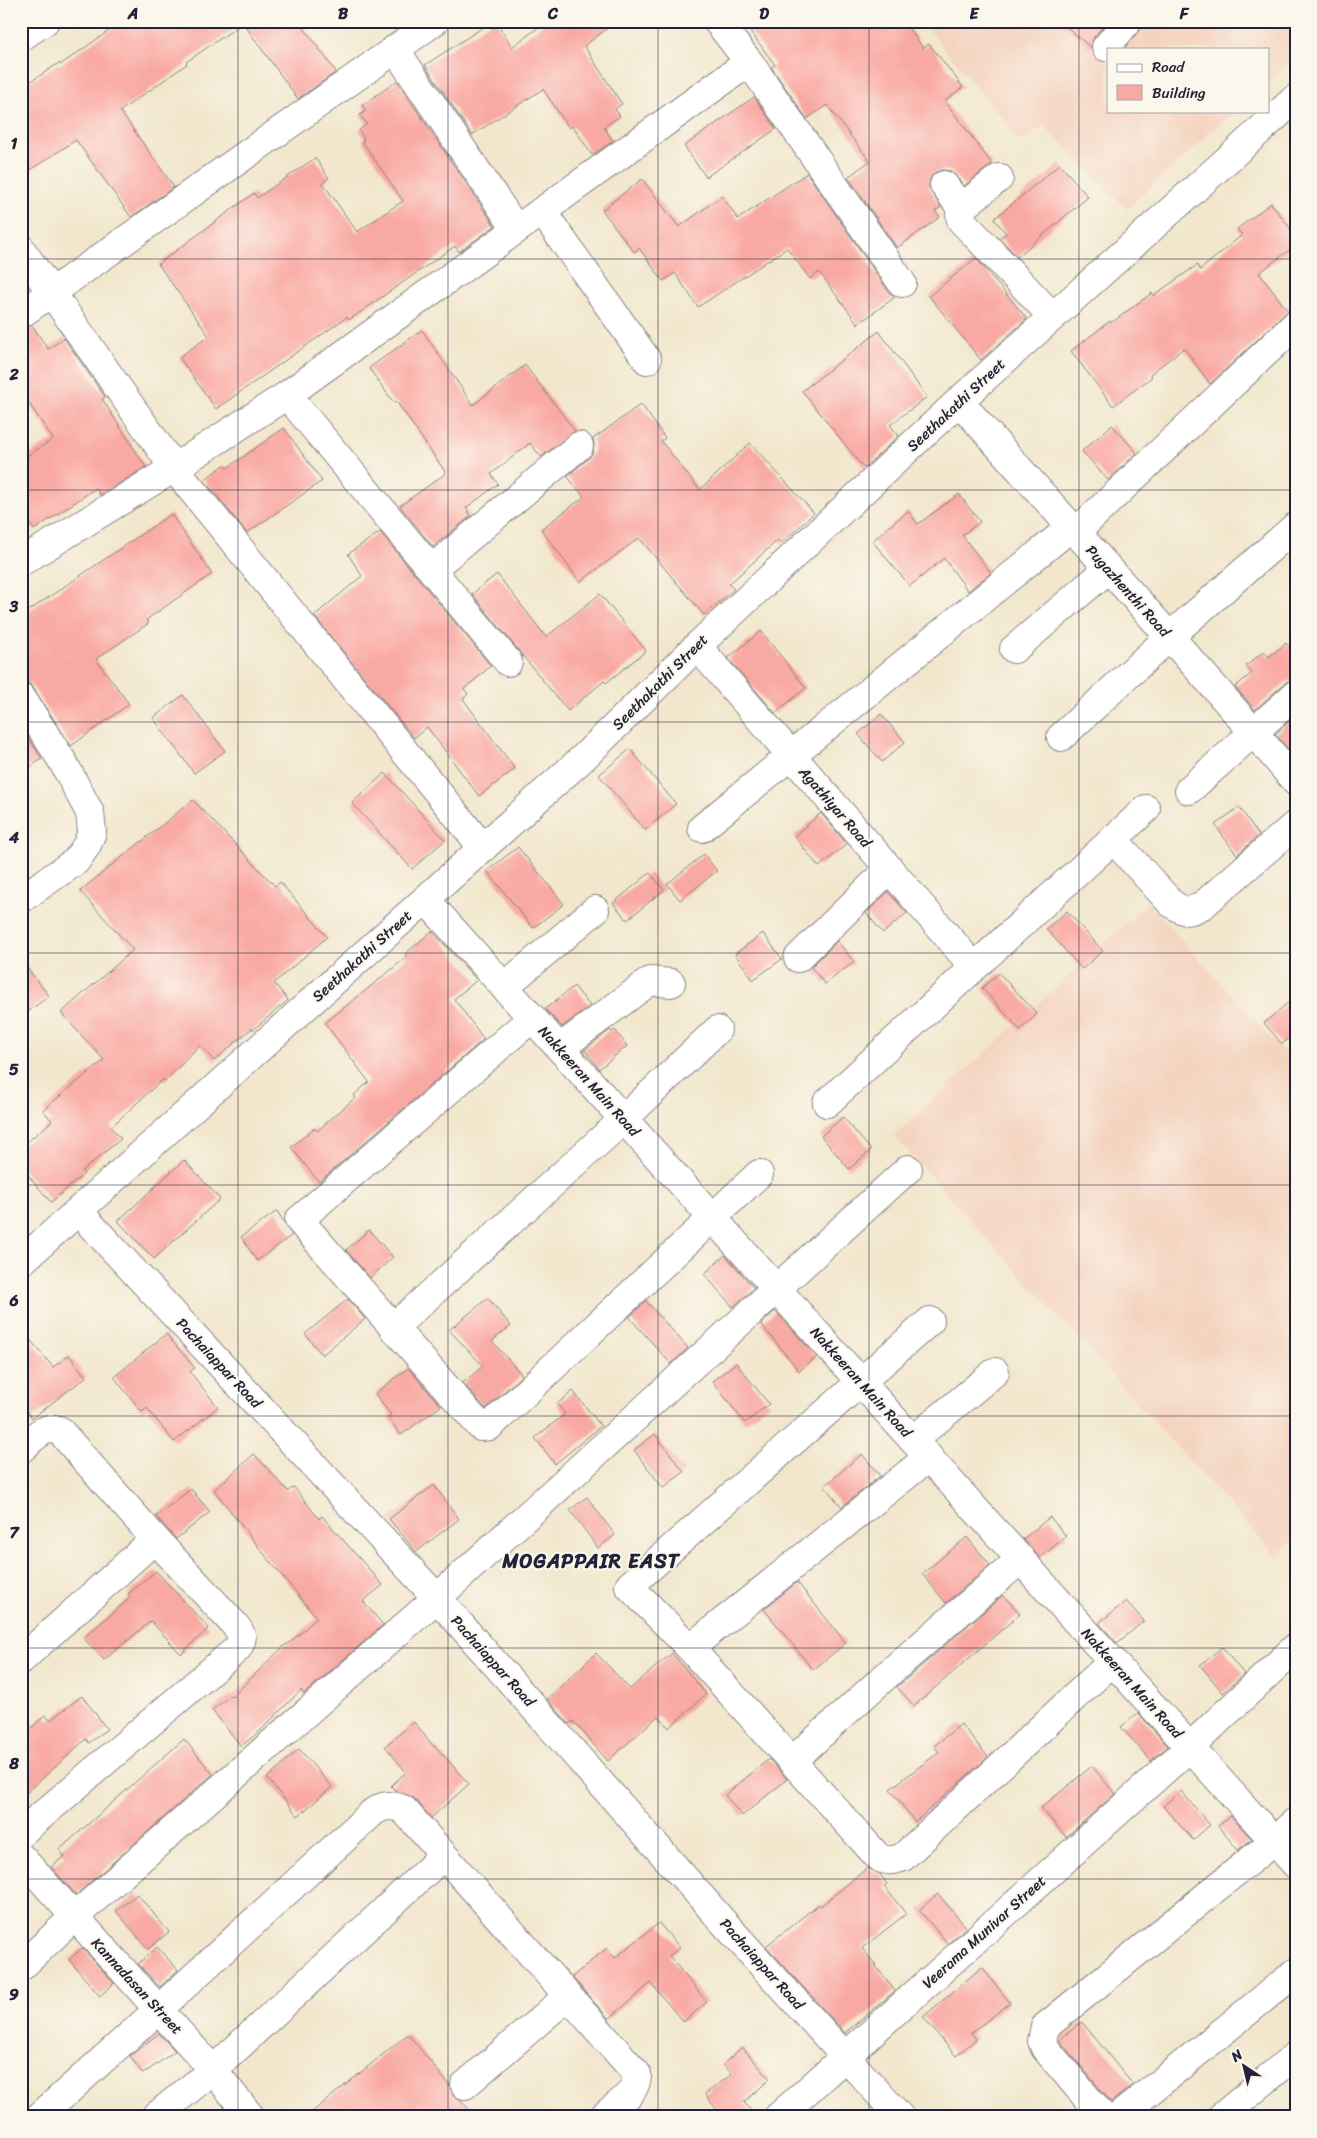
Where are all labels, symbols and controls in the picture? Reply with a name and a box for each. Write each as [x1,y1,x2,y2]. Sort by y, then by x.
text: A [127,0,138,28]
text: B [338,0,349,28]
text: C [547,0,559,28]
text: D [759,0,769,28]
text: E [970,0,980,28]
text: F [1179,0,1190,28]
legend [1107,48,1270,112]
text: Road [1152,54,1185,80]
text: Building [1152,80,1206,106]
text: 1 [11,129,18,158]
street label: Seethakathi Street [900,352,1012,458]
text: 2 [8,360,19,389]
street label: Pugazhenthi Road [1079,539,1178,644]
text: 3 [9,592,19,621]
street label: Seethakathi Street [606,627,715,736]
street label: Agathiyar Road [791,760,879,854]
text: 4 [8,823,19,852]
street label: Seethakathi Street [306,903,419,1008]
street label: Nakkeeran Main Road [532,1019,647,1143]
text: 5 [9,1055,19,1084]
text: 6 [8,1286,19,1315]
street label: Pachaiappar Road [170,1312,269,1415]
street label: Nakkeeran Main Road [804,1320,919,1444]
text: 7 [9,1518,20,1547]
district label: MOGAPPAIR EAST [501,1544,681,1579]
street label: Pachaiappar Road [444,1609,542,1714]
street label: Nakkeeran Main Road [1075,1621,1190,1745]
text: 8 [8,1749,19,1778]
street label: Veerama Munivar Street [916,1869,1052,1995]
street label: Pachaiappar Road [713,1912,811,2017]
street label: Kannadasan Street [85,1931,190,2041]
text: 9 [9,1980,19,2009]
north arrow [1220,2040,1270,2090]
text: N [1225,2043,1248,2069]

